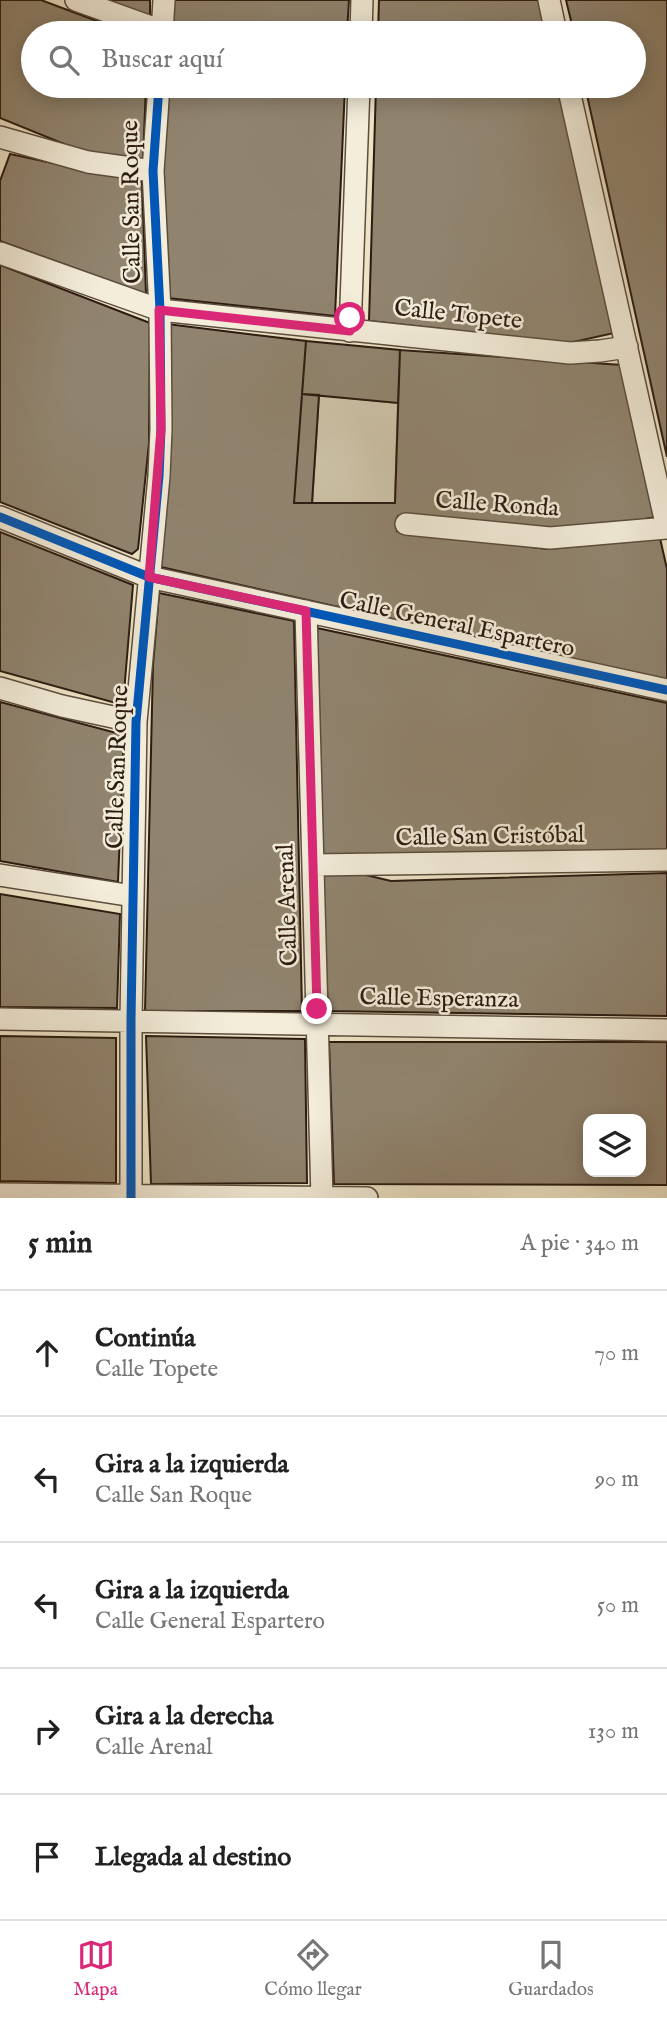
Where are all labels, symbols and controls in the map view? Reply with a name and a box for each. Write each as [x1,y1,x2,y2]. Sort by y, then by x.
search box [21,21,646,98]
icon: search [45,41,83,79]
text: Buscar aquí [101,43,223,76]
street label: Calle San Roque [115,120,149,284]
street label: Calle Topete [393,293,523,337]
route start [334,302,365,333]
street label: Calle Ronda [434,485,560,525]
street label: Calle General Espartero [336,585,578,665]
street label: Calle San Roque [100,685,136,849]
street label: Calle San Cristóbal [395,820,585,854]
street label: Calle Arenal [270,843,306,967]
street label: Calle Esperanza [359,982,520,1016]
route end [301,993,332,1024]
map controls [583,1114,646,1177]
button: layers [583,1114,646,1177]
text: 5 min [28,1225,93,1263]
text: A pie · 340 m [520,1229,639,1258]
text: Continúa [95,1322,196,1355]
icon: ahead [28,1334,66,1372]
text: 70 m [594,1339,639,1368]
text: Calle Topete [95,1355,218,1384]
text: Gira a la izquierda [95,1448,289,1481]
icon: left [28,1460,66,1498]
text: 90 m [595,1465,639,1494]
text: Calle San Roque [95,1481,252,1510]
text: Gira a la izquierda [95,1574,289,1607]
icon: left [28,1586,66,1624]
text: 50 m [597,1591,639,1620]
text: Calle General Espartero [95,1607,325,1636]
text: Gira a la derecha [95,1700,274,1733]
icon: right [28,1712,66,1750]
text: 130 m [588,1717,639,1746]
text: Calle Arenal [95,1733,212,1762]
icon: arrive [28,1838,66,1876]
text: Llegada al destino [95,1841,291,1874]
tab: Mapa [73,1936,118,2002]
tab: Cómo llegar [264,1936,362,2002]
tab: Guardados [508,1936,594,2002]

